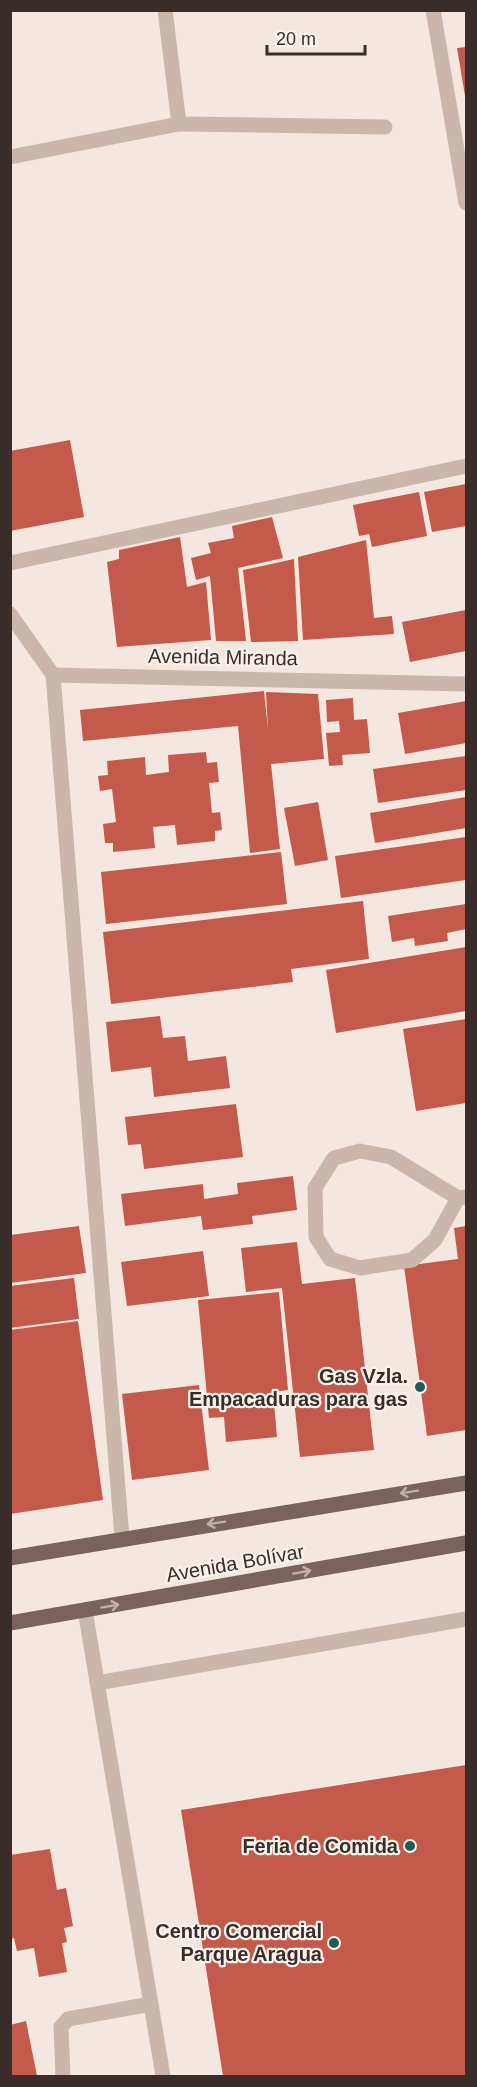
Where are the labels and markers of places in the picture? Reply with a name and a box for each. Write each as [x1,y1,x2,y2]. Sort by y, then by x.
place label: Gas Vzla. Empacaduras para gas [189,1365,408,1410]
marker: Gas Vzla. Empacaduras para gas [413,1380,427,1394]
place label: Feria de Comida [242,1835,399,1857]
marker: Feria de Comida [403,1839,417,1853]
place label: Centro Comercial Parque Aragua [155,1920,323,1965]
marker: Centro Comercial Parque Aragua [327,1936,341,1950]

